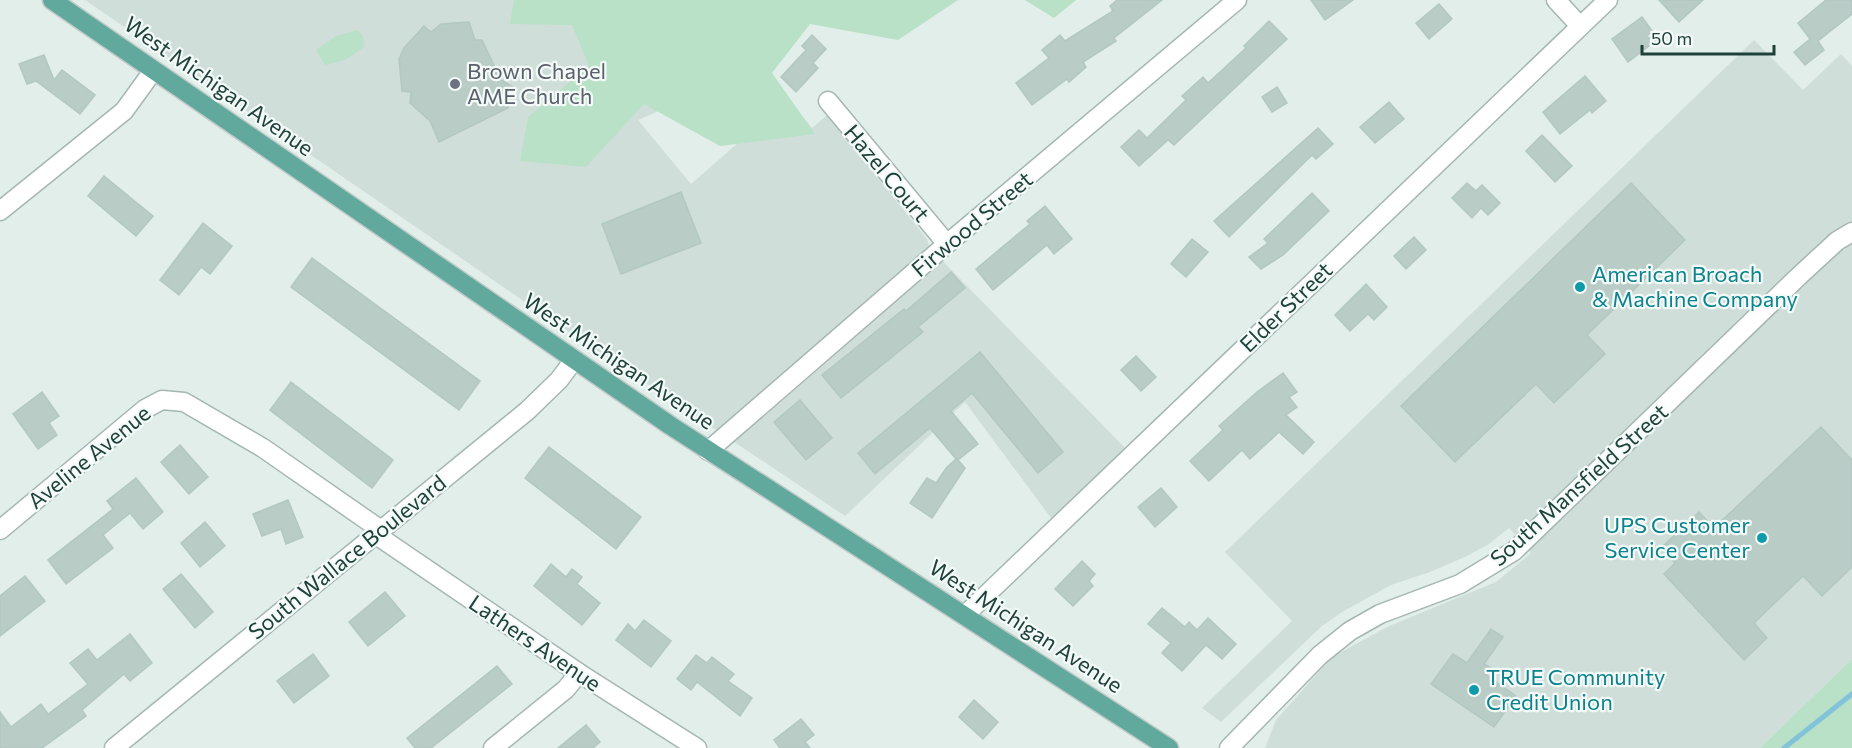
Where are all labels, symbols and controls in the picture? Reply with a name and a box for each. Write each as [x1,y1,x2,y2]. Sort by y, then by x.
street label: West Michigan Avenue [119,10,319,161]
scale bar [1642,18,1774,56]
text: 50 m [1651,27,1692,49]
place label: Brown Chapel AME Church [467,57,606,109]
marker: Brown Chapel AME Church [448,77,462,91]
street label: Hazel Court [839,119,936,227]
street label: Firwood Street [906,165,1038,282]
street label: Elder Street [1234,256,1338,357]
place label: American Broach & Machine Company [1592,260,1798,312]
marker: American Broach & Machine Company [1573,280,1587,294]
street label: West Michigan Avenue [518,286,720,435]
street label: South Mansfield Street [1484,398,1673,572]
street label: Aveline Avenue [22,399,155,514]
street label: South Wallace Boulevard [242,469,451,645]
place label: UPS Customer Service Center [1604,511,1750,563]
marker: UPS Customer Service Center [1755,531,1769,545]
street label: West Michigan Avenue [925,553,1128,698]
street label: Lathers Avenue [464,589,606,697]
place label: TRUE Community Credit Union [1486,663,1665,715]
marker: TRUE Community Credit Union [1467,683,1481,697]

